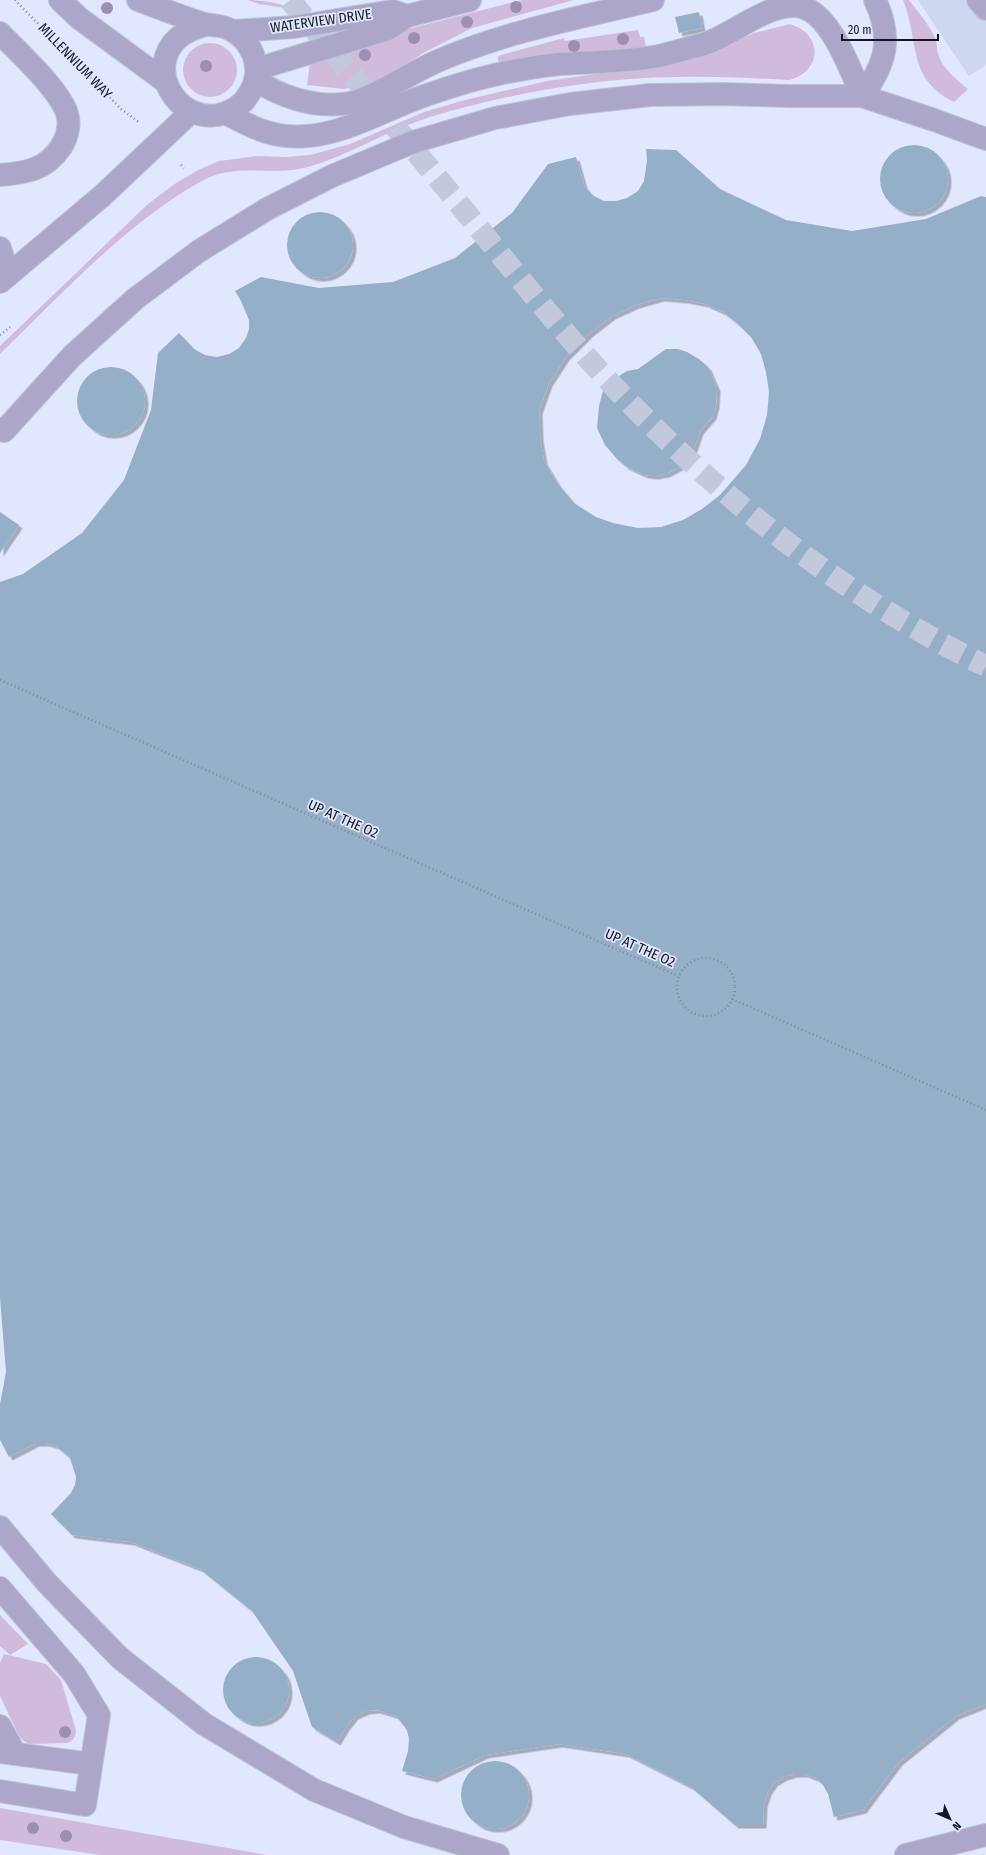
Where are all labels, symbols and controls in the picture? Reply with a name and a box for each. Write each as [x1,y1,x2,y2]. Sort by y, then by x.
street label: WATERVIEW DRIVE [269,5,373,37]
scale bar [842,16,938,42]
street label: MILLENNIUM WAY [35,20,115,102]
text: 20 m [848,23,872,37]
street label: UP AT THE O2 [305,796,381,842]
street label: UP AT THE O2 [602,925,678,971]
north arrow [930,1799,970,1839]
text: N [950,1819,964,1833]

